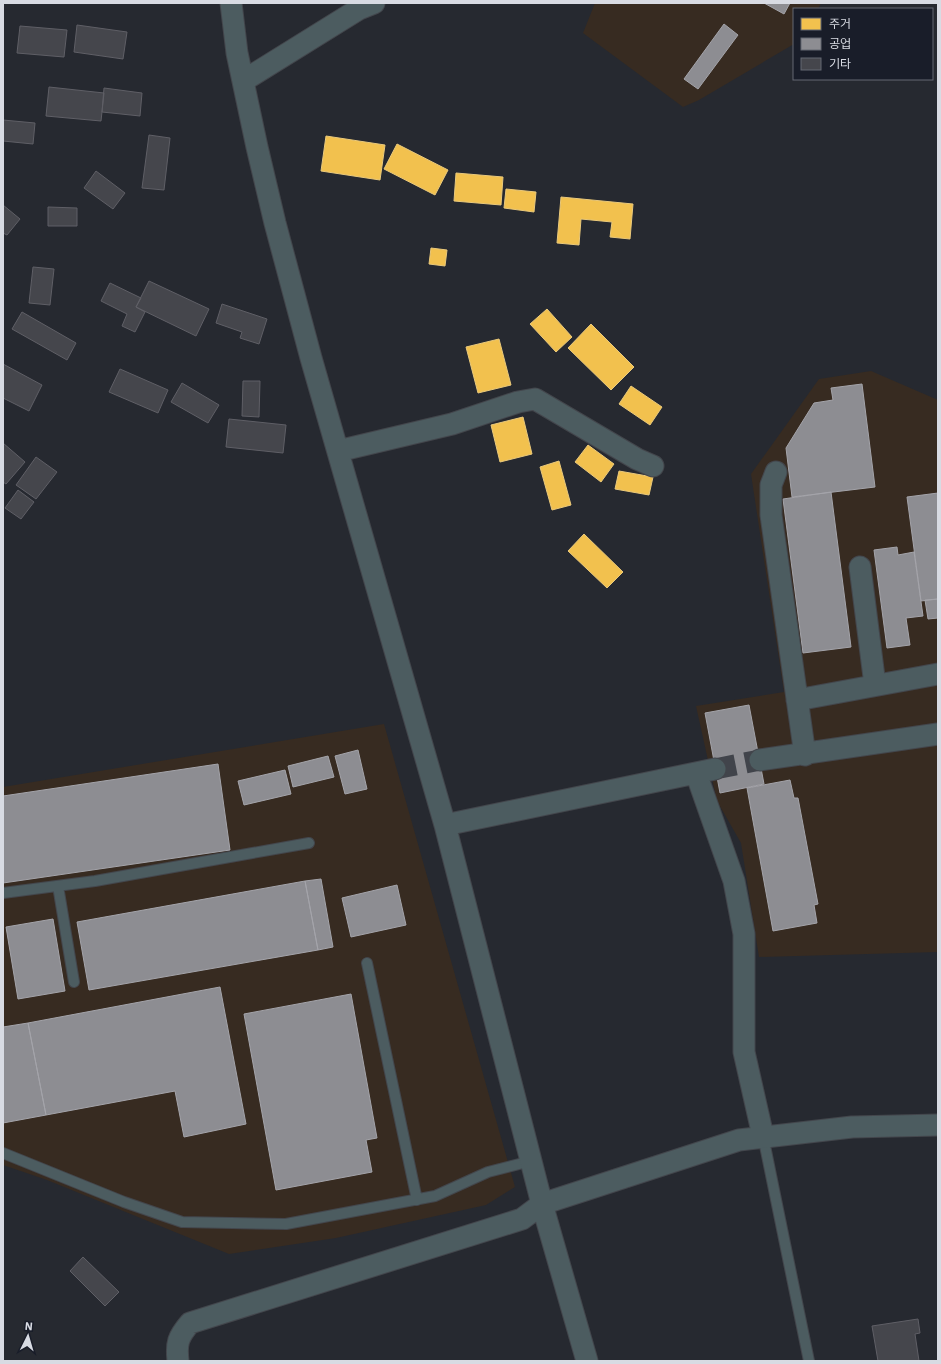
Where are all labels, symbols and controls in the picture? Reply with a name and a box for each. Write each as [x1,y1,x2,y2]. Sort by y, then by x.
legend [793,8,933,80]
text: 주거 [829,16,851,31]
text: 공업 [829,36,851,51]
text: 기타 [829,56,851,71]
north arrow [8,1316,48,1356]
text: N [24,1319,33,1333]

